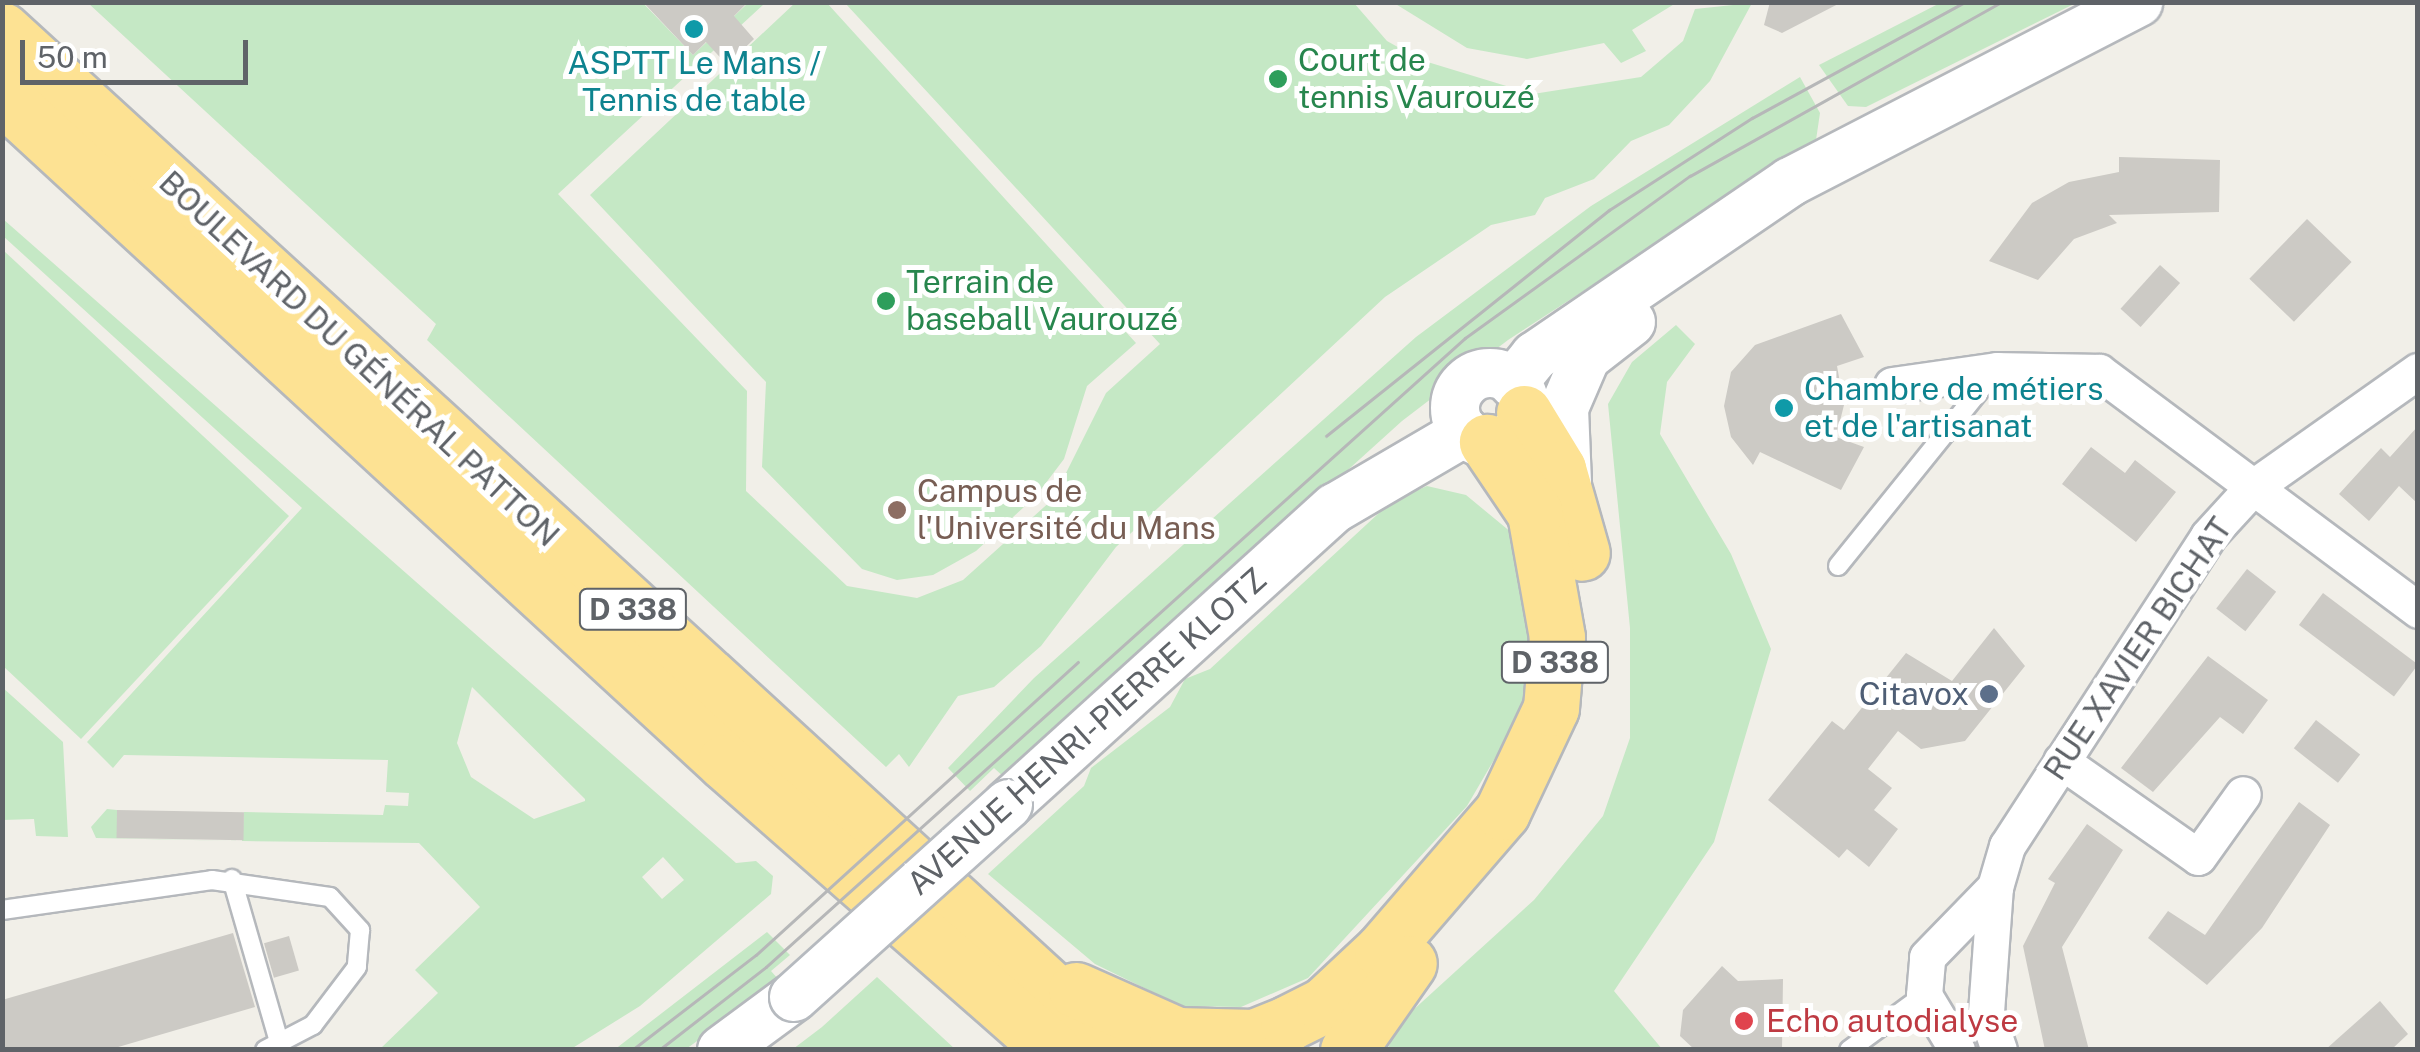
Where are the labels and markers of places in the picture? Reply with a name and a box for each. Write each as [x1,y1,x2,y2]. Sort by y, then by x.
marker: ASPTT Le Mans / Tennis de table [683,18,705,40]
place label: Court de tennis Vaurouzé [1298,42,1536,117]
place label: ASPTT Le Mans / Tennis de table [567,45,821,120]
marker: Court de tennis Vaurouzé [1267,68,1289,90]
place label: Terrain de baseball Vaurouzé [906,264,1179,339]
marker: Terrain de baseball Vaurouzé [875,290,897,312]
place label: Chambre de métiers et de l'artisanat [1804,371,2104,446]
marker: Chambre de métiers et de l'artisanat [1773,397,1795,419]
place label: Campus de l'Université du Mans [917,473,1216,548]
marker: Campus de l'Université du Mans [886,499,908,521]
place label: Citavox [1859,675,1969,713]
marker: Citavox [1978,683,2000,705]
place label: Echo autodialyse [1766,1002,2019,1040]
marker: Echo autodialyse [1731,1008,1757,1034]

